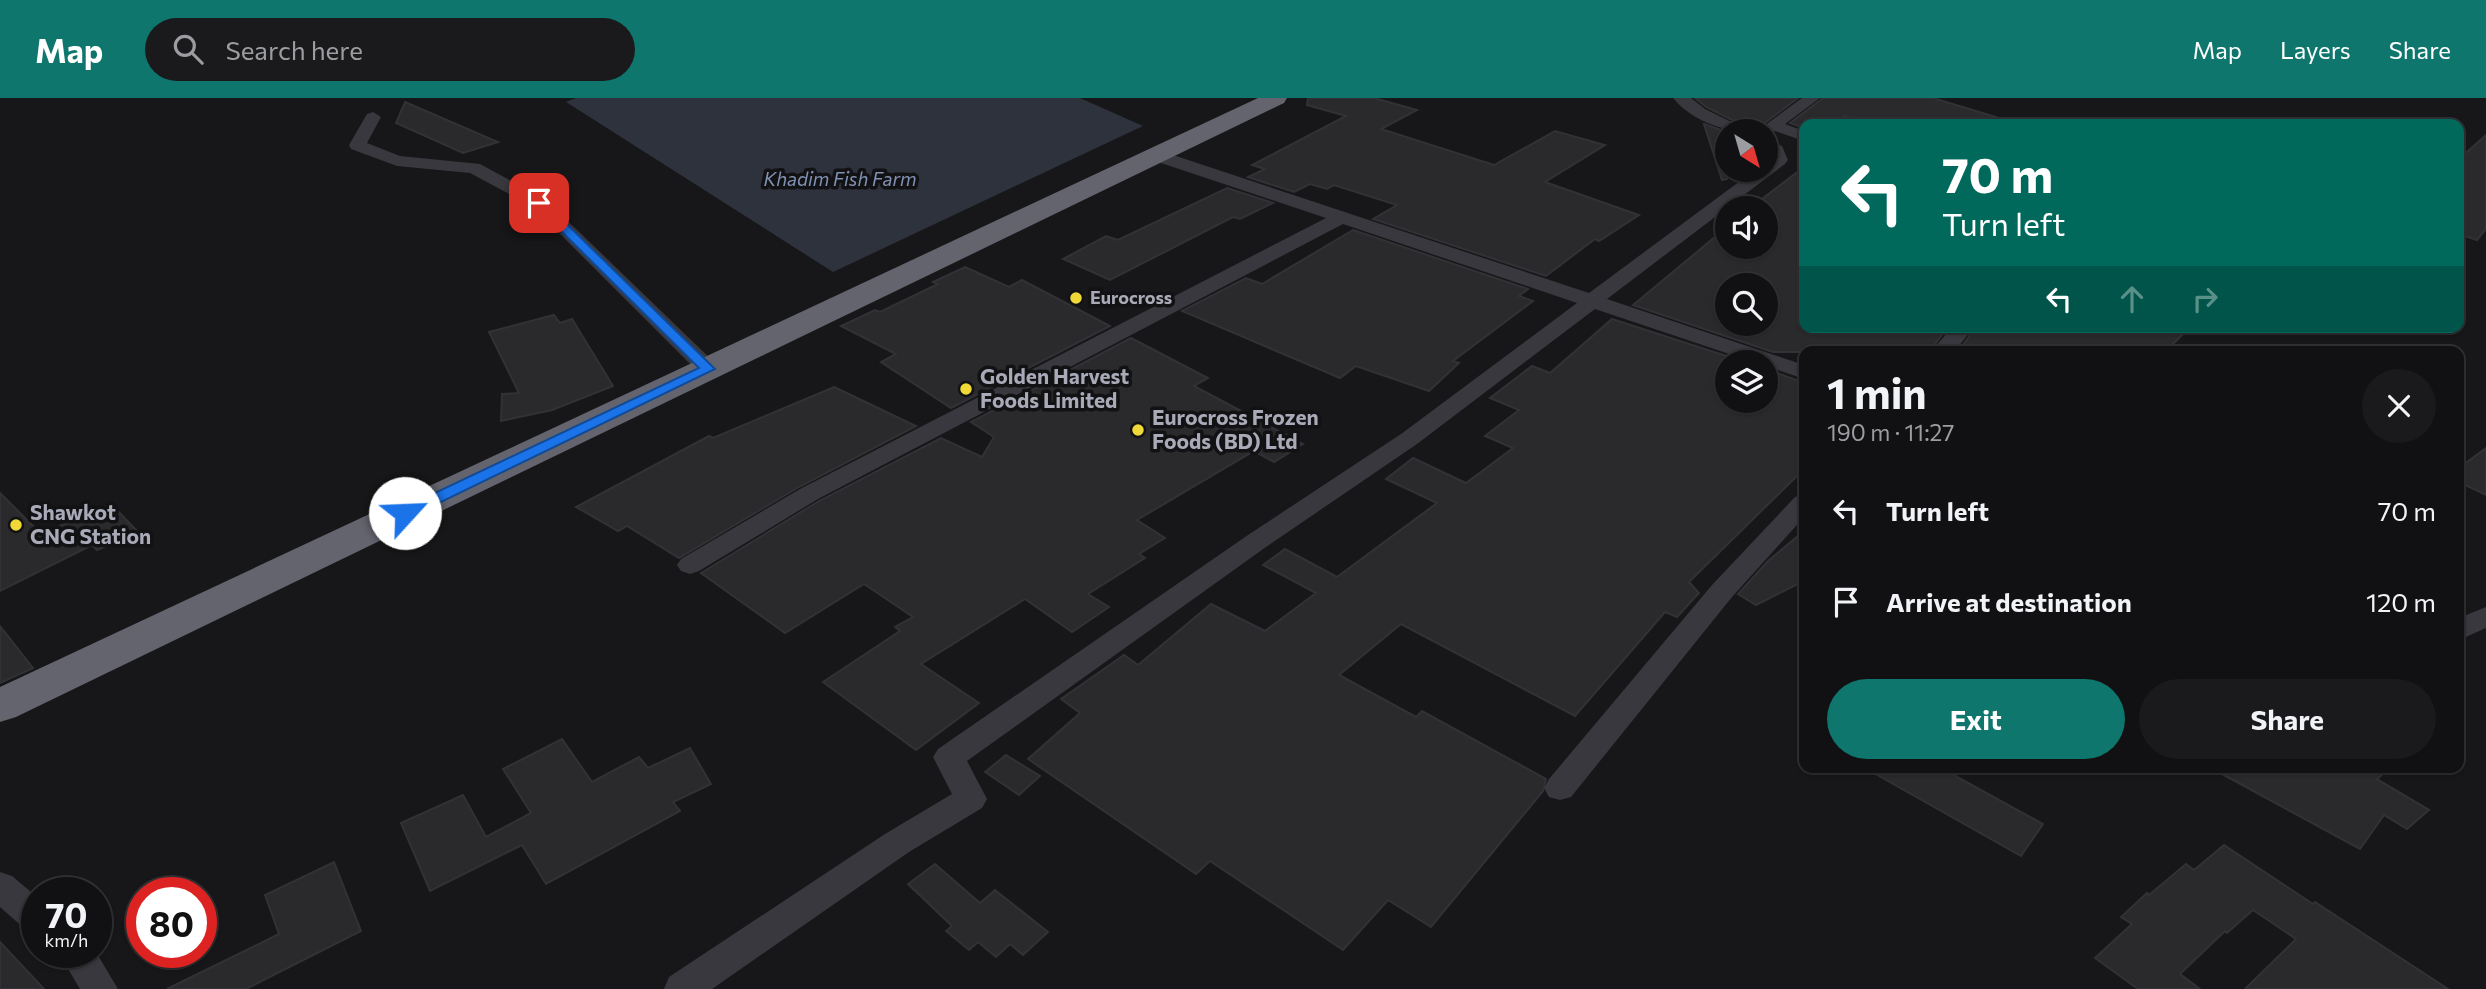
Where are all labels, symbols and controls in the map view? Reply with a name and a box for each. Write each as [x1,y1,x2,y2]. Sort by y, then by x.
search box [145,18,635,81]
text: Map [35,29,103,70]
icon: search [169,30,207,68]
text: Search here [225,34,363,65]
text: Map [2193,35,2242,64]
text: Layers [2280,35,2351,64]
text: Share [2389,35,2451,64]
north arrow [1715,119,1778,182]
map controls [1715,119,1778,413]
text: 70 m [1942,143,2053,203]
icon: left [1827,147,1918,238]
water label: Khadim Fish Farm [763,167,917,190]
pin [509,173,569,233]
icon: arrive [520,184,558,222]
button: sound [1715,196,1778,259]
text: Turn left [1942,203,2066,243]
button: search [1715,273,1778,336]
icon: left [2040,280,2078,318]
icon: ahead [2113,280,2151,318]
icon: right [2186,280,2224,318]
place label: Eurocross [1090,286,1172,308]
marker: Eurocross [1068,290,1084,306]
button: layers [1715,350,1778,413]
place label: Golden Harvest Foods Limited [980,363,1129,412]
text: 1 min [1827,366,1927,418]
button: close [2362,369,2436,443]
marker: Golden Harvest Foods Limited [958,381,974,397]
place label: Eurocross Frozen Foods (BD) Ltd [1152,404,1319,453]
text: 190 m · 11:27 [1827,418,1954,446]
marker: Eurocross Frozen Foods (BD) Ltd [1130,422,1146,438]
position arrow [368,476,442,550]
icon: left [1827,492,1865,530]
text: Turn left [1886,495,1989,526]
text: 70 m [2378,495,2436,526]
place label: Shawkot CNG Station [30,499,151,548]
marker: Shawkot CNG Station [8,517,24,533]
icon: arrive [1827,583,1865,621]
text: Arrive at destination [1886,586,2132,617]
text: 120 m [2366,586,2436,617]
button: Exit [1827,679,2125,759]
button: Share [2139,679,2436,759]
speed limit sign: 80 [126,877,217,968]
text: 70 [45,892,88,935]
text: km/h [45,929,88,951]

